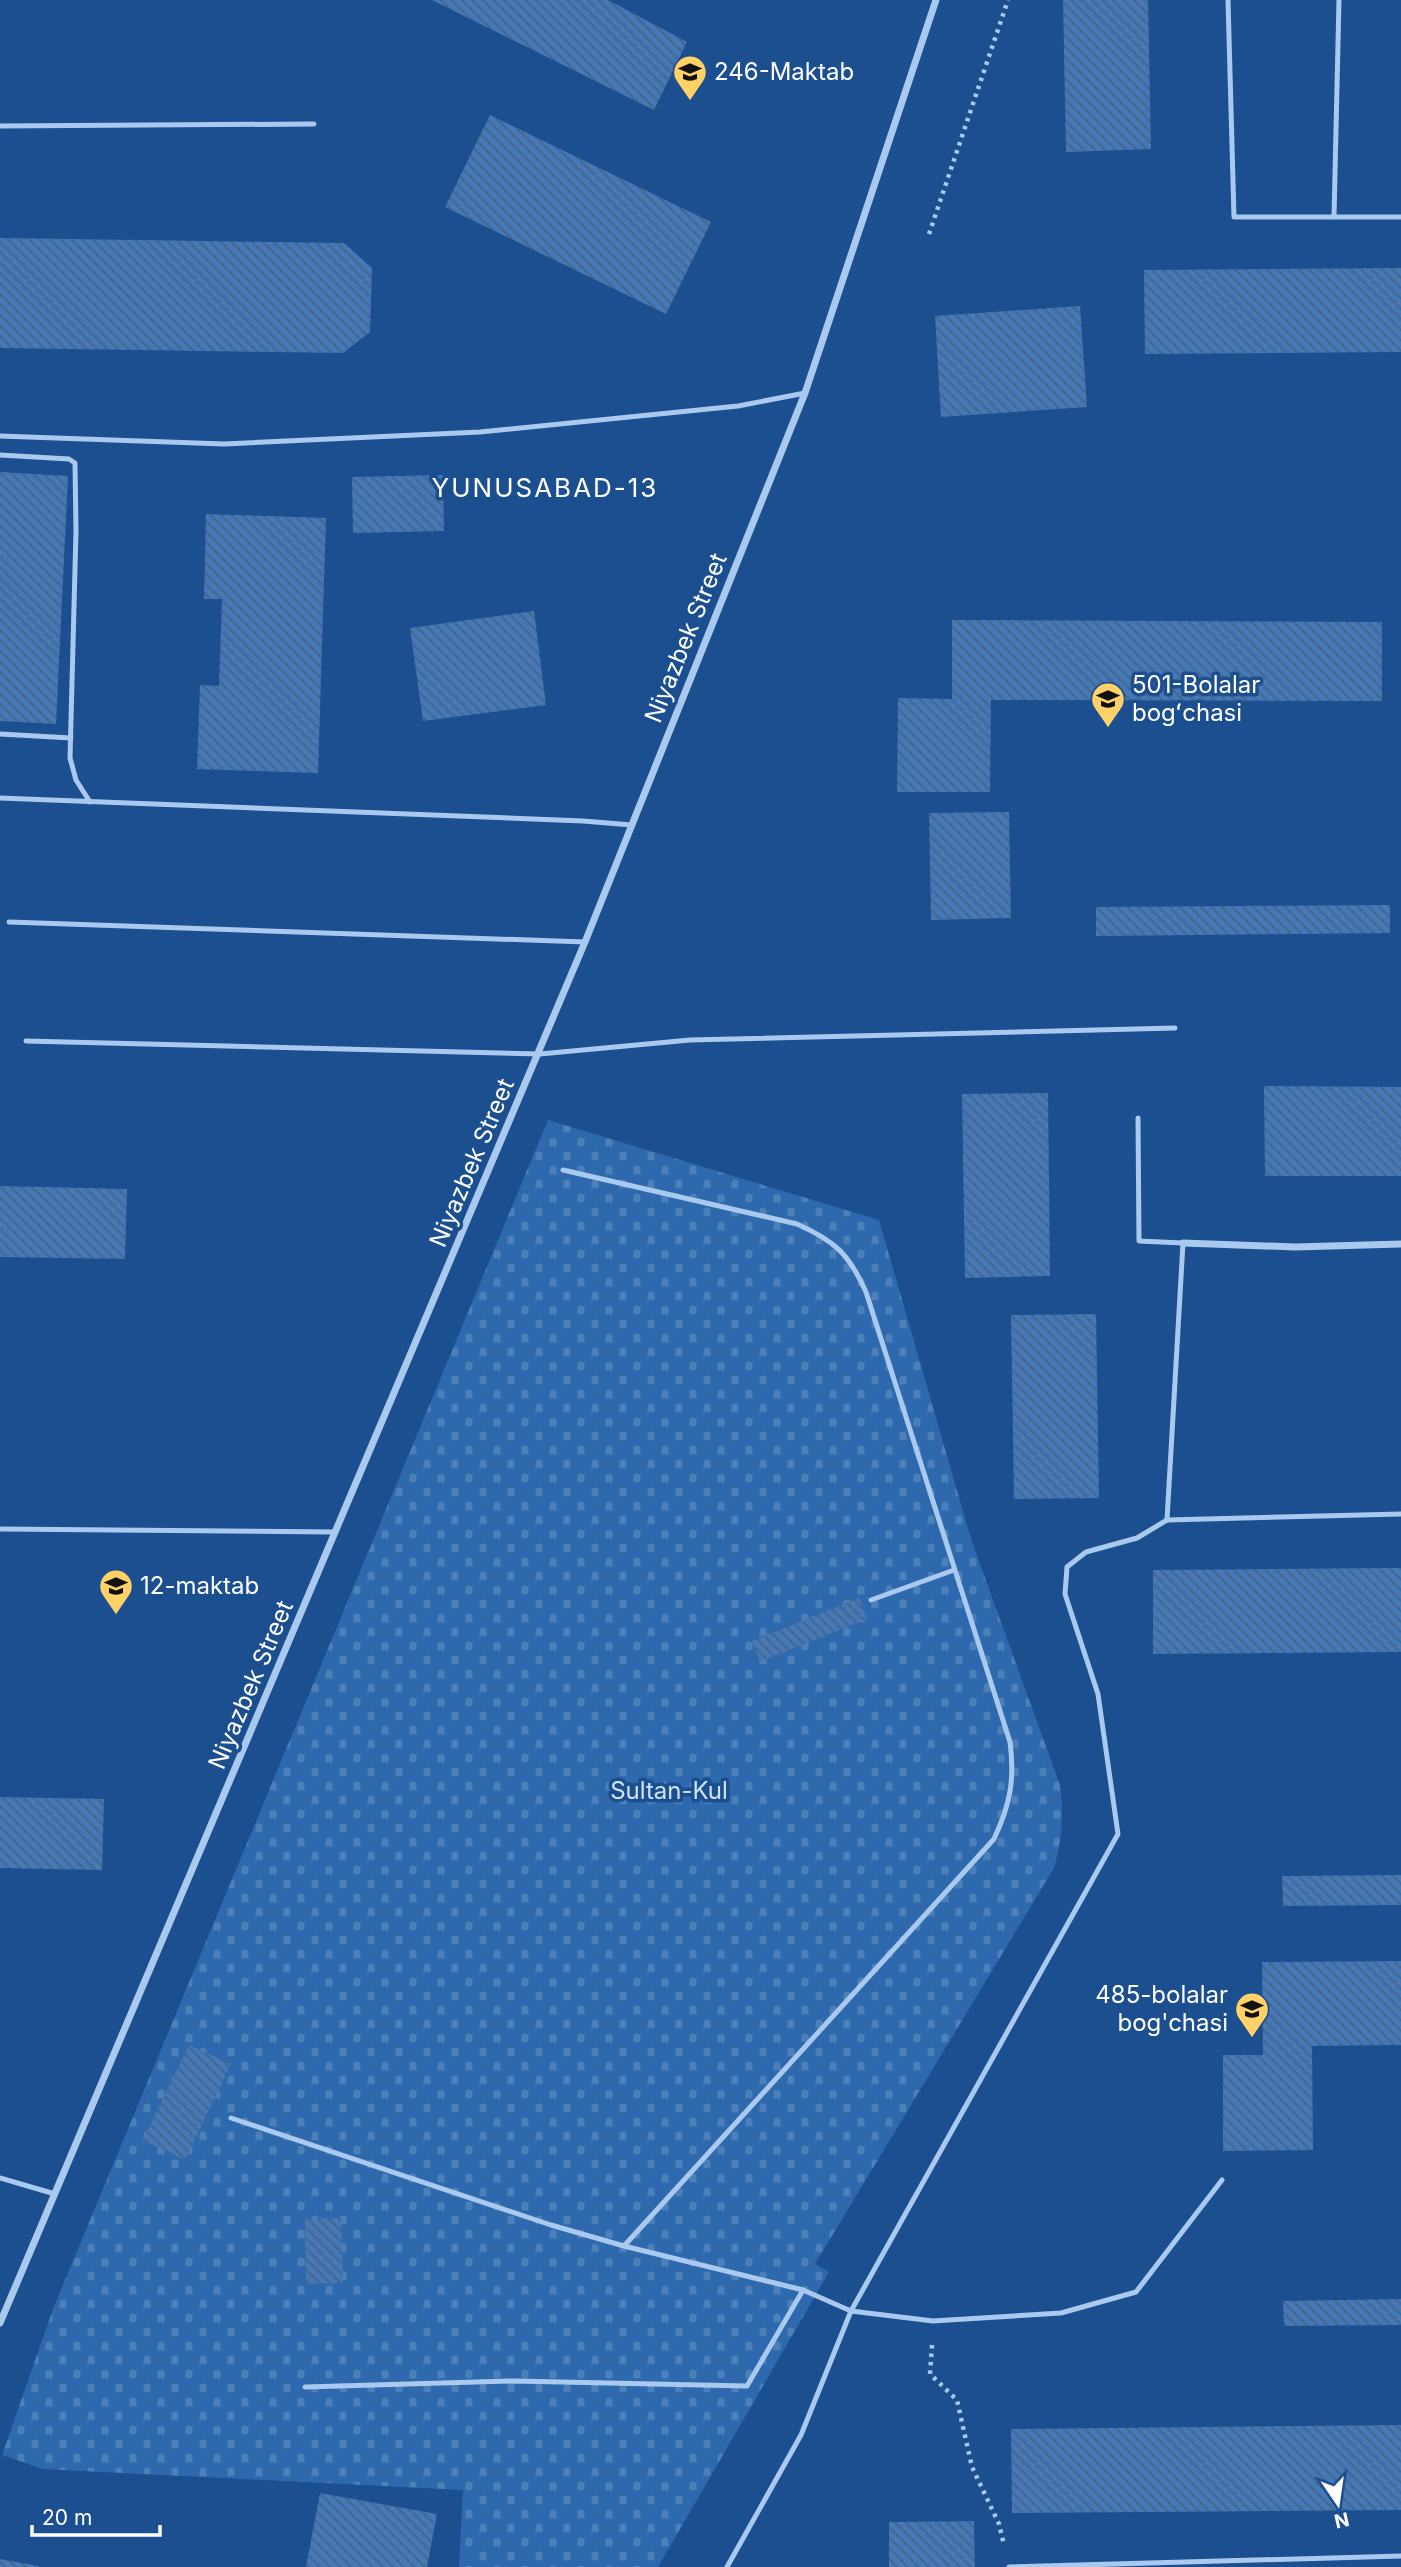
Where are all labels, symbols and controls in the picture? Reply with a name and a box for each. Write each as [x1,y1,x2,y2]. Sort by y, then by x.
school or university icon: 246-Maktab [671,53,709,102]
place label: 246-Maktab [714,57,854,86]
district label: YUNUSABAD-13 [432,472,658,503]
street label: Niyazbek Street [638,549,733,727]
place label: 501-Bolalar bogʻchasi [1132,670,1260,727]
school or university icon: 501-Bolalar bogʻchasi [1089,680,1127,729]
street label: Niyazbek Street [423,1074,520,1251]
school or university icon: 12-maktab [97,1567,135,1616]
place label: 12-maktab [140,1571,259,1600]
street label: Niyazbek Street [202,1596,299,1773]
park label: Sultan-Kul [610,1776,728,1805]
place label: 485-bolalar bog'chasi [1095,1980,1228,2037]
school or university icon: 485-bolalar bog'chasi [1233,1990,1271,2039]
north arrow [1303,2469,1373,2539]
scale bar [32,2494,159,2538]
text: 20 m [42,2505,92,2530]
text: N [1332,2507,1351,2533]

